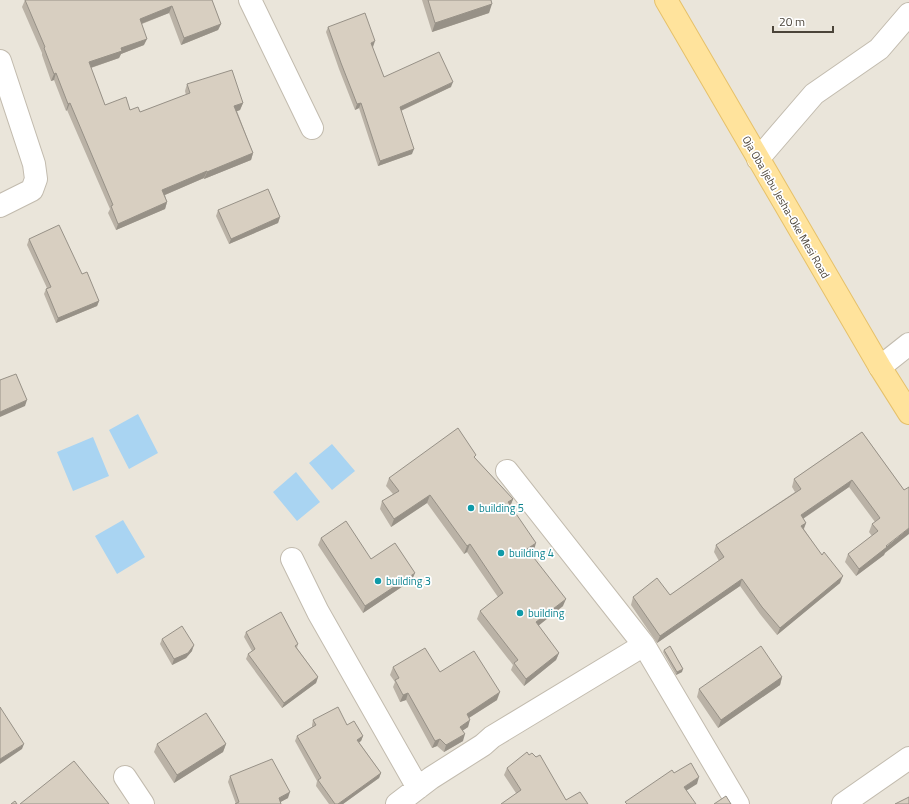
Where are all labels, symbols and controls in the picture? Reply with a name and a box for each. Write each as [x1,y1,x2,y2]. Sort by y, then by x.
scale bar [773,8,833,34]
text: 20 m [779,12,805,31]
street label: Oja Oba Ijebu Jesha-Oke Mesi Road [739,133,834,281]
place label: building 5 [479,500,524,516]
marker: building 5 [466,503,476,513]
place label: building 4 [509,545,554,561]
marker: building 4 [496,548,506,558]
place label: building 3 [386,573,431,589]
marker: building 3 [373,576,383,586]
place label: building [528,605,565,621]
marker: building [515,608,525,618]

